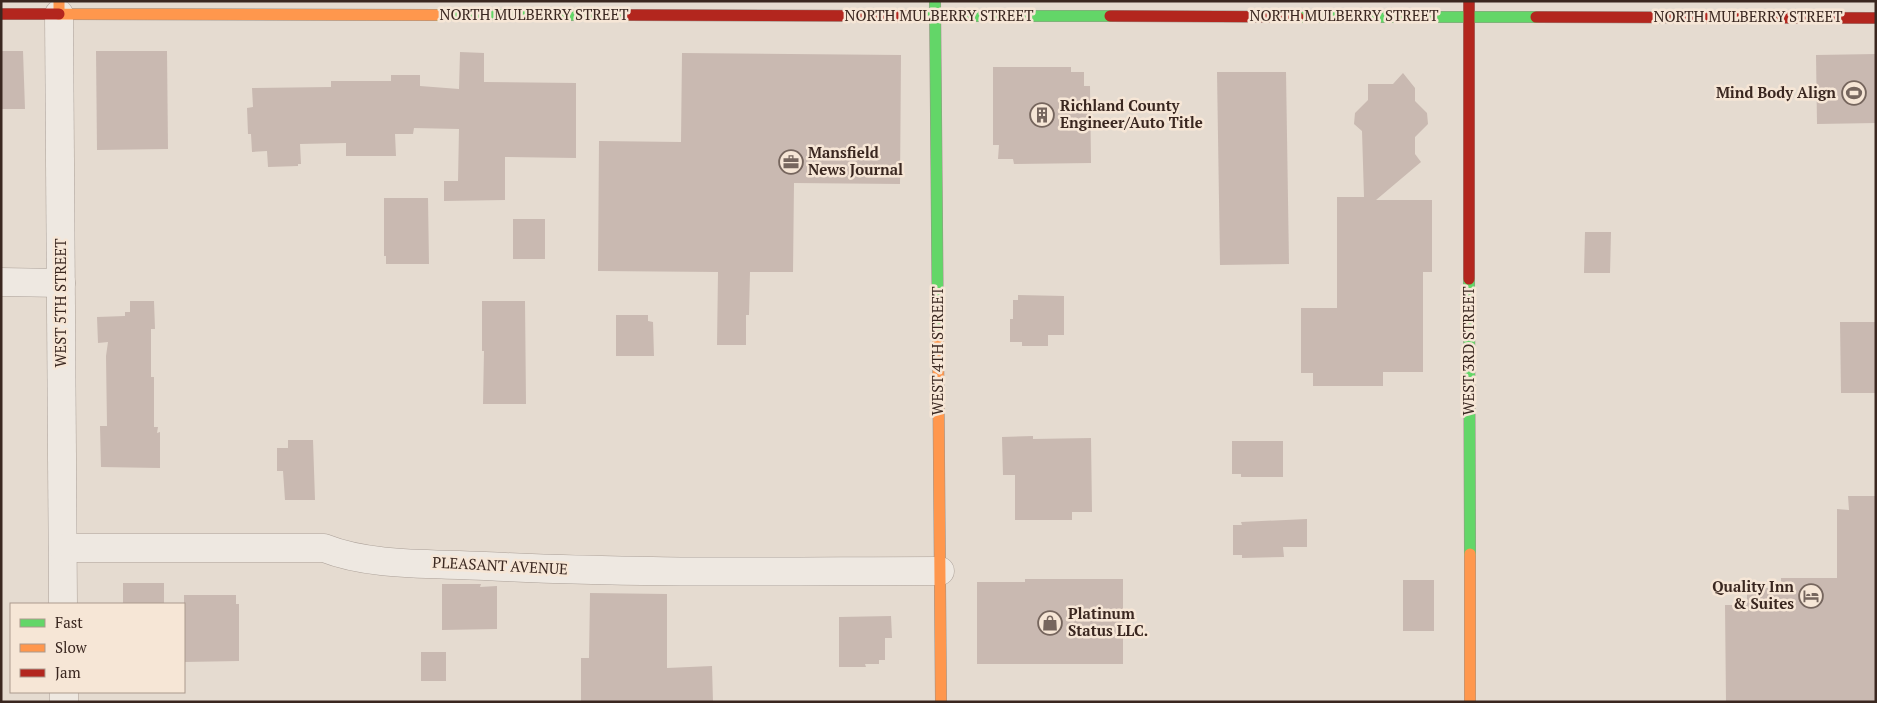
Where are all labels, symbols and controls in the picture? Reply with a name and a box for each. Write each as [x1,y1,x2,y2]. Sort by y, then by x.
street label: NORTH MULBERRY STREET [439,4,629,24]
street label: NORTH MULBERRY STREET [844,5,1034,25]
street label: NORTH MULBERRY STREET [1249,5,1439,25]
street label: NORTH MULBERRY STREET [1653,6,1843,26]
sports icon: Mind Body Align [1841,80,1867,106]
place label: Mind Body Align [1716,82,1836,102]
place label: Richland County Engineer/Auto Title [1060,95,1203,132]
building icon: Richland County Engineer/Auto Title [1029,102,1055,128]
place label: Mansfield News Journal [808,142,903,179]
office icon: Mansfield News Journal [778,149,804,175]
street label: WEST 5TH STREET [50,238,70,368]
street label: WEST 4TH STREET [927,286,947,416]
street label: WEST 3RD STREET [1458,286,1478,416]
street label: PLEASANT AVENUE [432,551,568,579]
place label: Quality Inn & Suites [1712,576,1794,613]
hotel icon: Quality Inn & Suites [1798,583,1824,609]
legend [10,603,185,693]
place label: Platinum Status LLC. [1068,603,1148,640]
shop icon: Platinum Status LLC. [1037,610,1063,636]
text: Fast [55,612,83,632]
text: Slow [55,637,88,657]
text: Jam [55,662,81,682]

